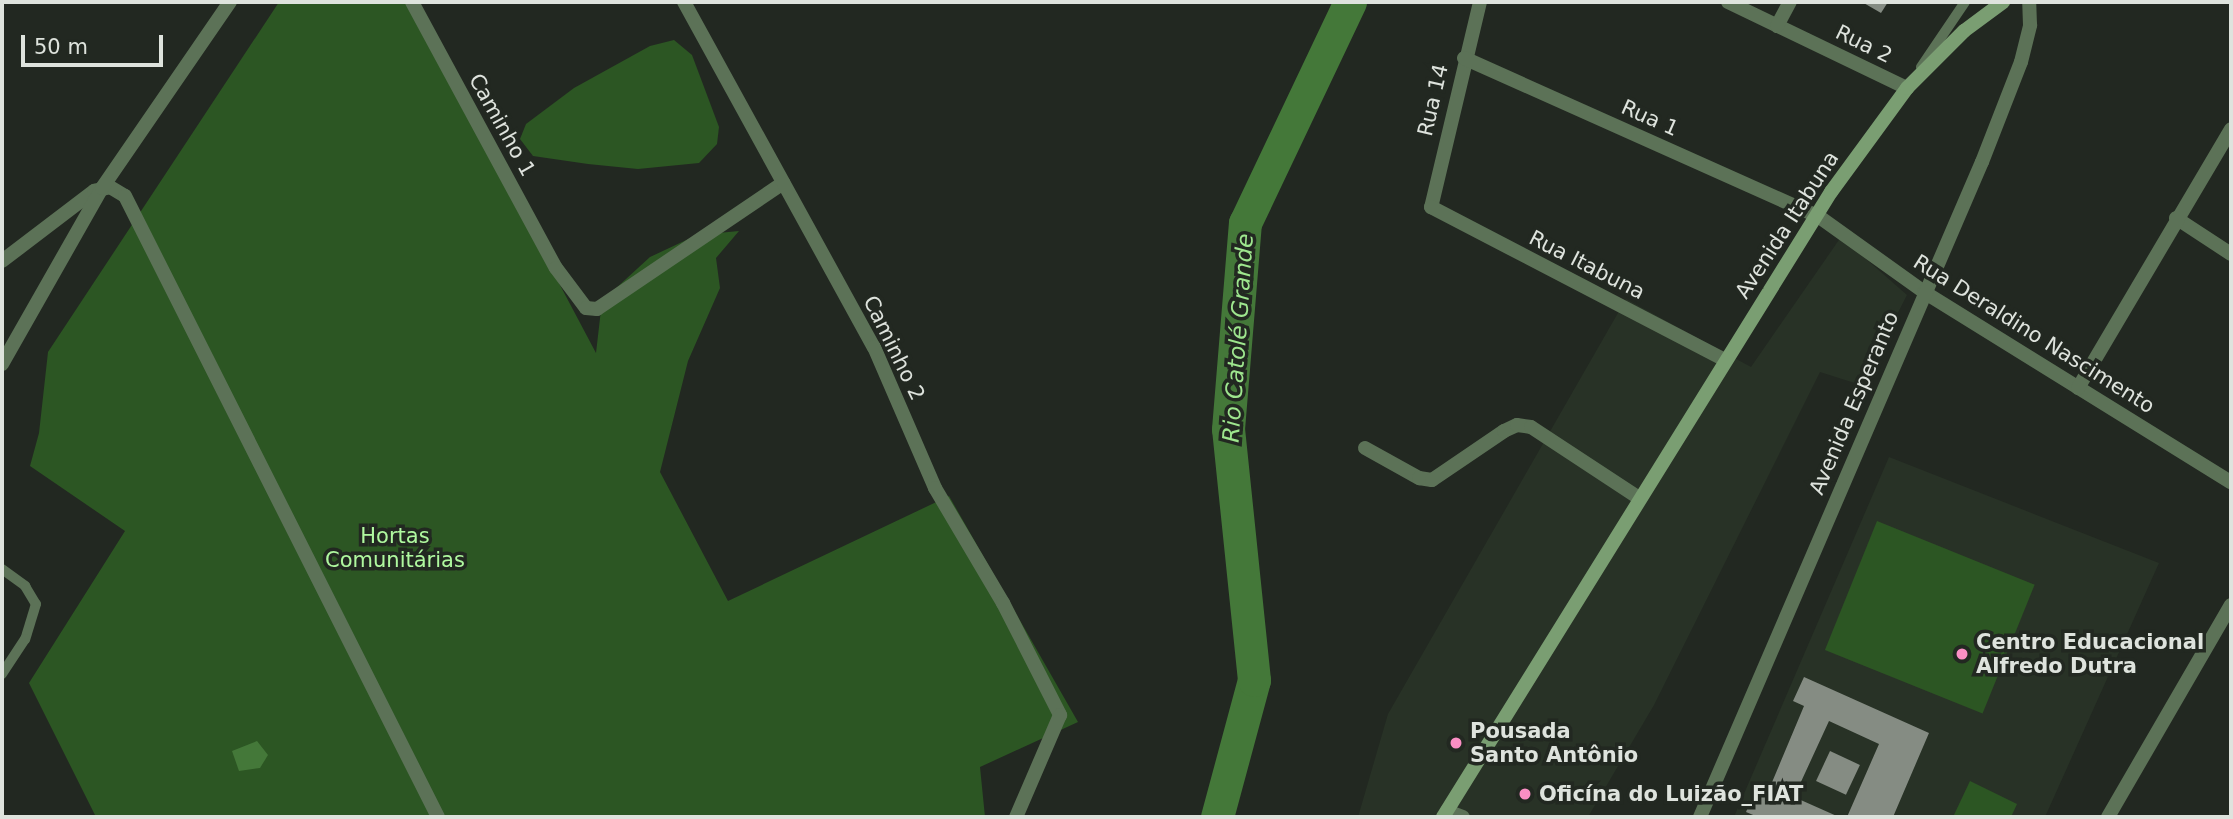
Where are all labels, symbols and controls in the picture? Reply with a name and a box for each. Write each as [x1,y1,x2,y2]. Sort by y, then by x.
street label: Rua 2 [1832,20,1896,68]
scale bar [24,21,166,65]
text: 50 m [34,35,88,59]
street label: Rua 14 [1412,61,1454,139]
street label: Caminho 1 [464,69,540,181]
street label: Rua 1 [1618,94,1682,142]
street label: Avenida Itabuna [1730,147,1844,303]
street label: Rua Itabuna [1525,225,1649,305]
water label: Rio Catolé Grande [1217,233,1259,443]
street label: Rua Deraldino Nascimento [1909,249,2159,419]
street label: Caminho 2 [858,292,930,404]
street label: Avenida Esperanto [1804,307,1904,499]
park label: Hortas Comunitárias [325,523,465,573]
place label: Centro Educacional Alfredo Dutra [1976,629,2204,679]
marker: Centro Educacional Alfredo Dutra [1954,646,1970,662]
place label: Pousada Santo Antônio [1470,718,1638,768]
marker: Pousada Santo Antônio [1448,735,1464,751]
place label: Oficína do Luizão_FIAT [1539,781,1803,807]
marker: Oficína do Luizão_FIAT [1517,786,1533,802]

